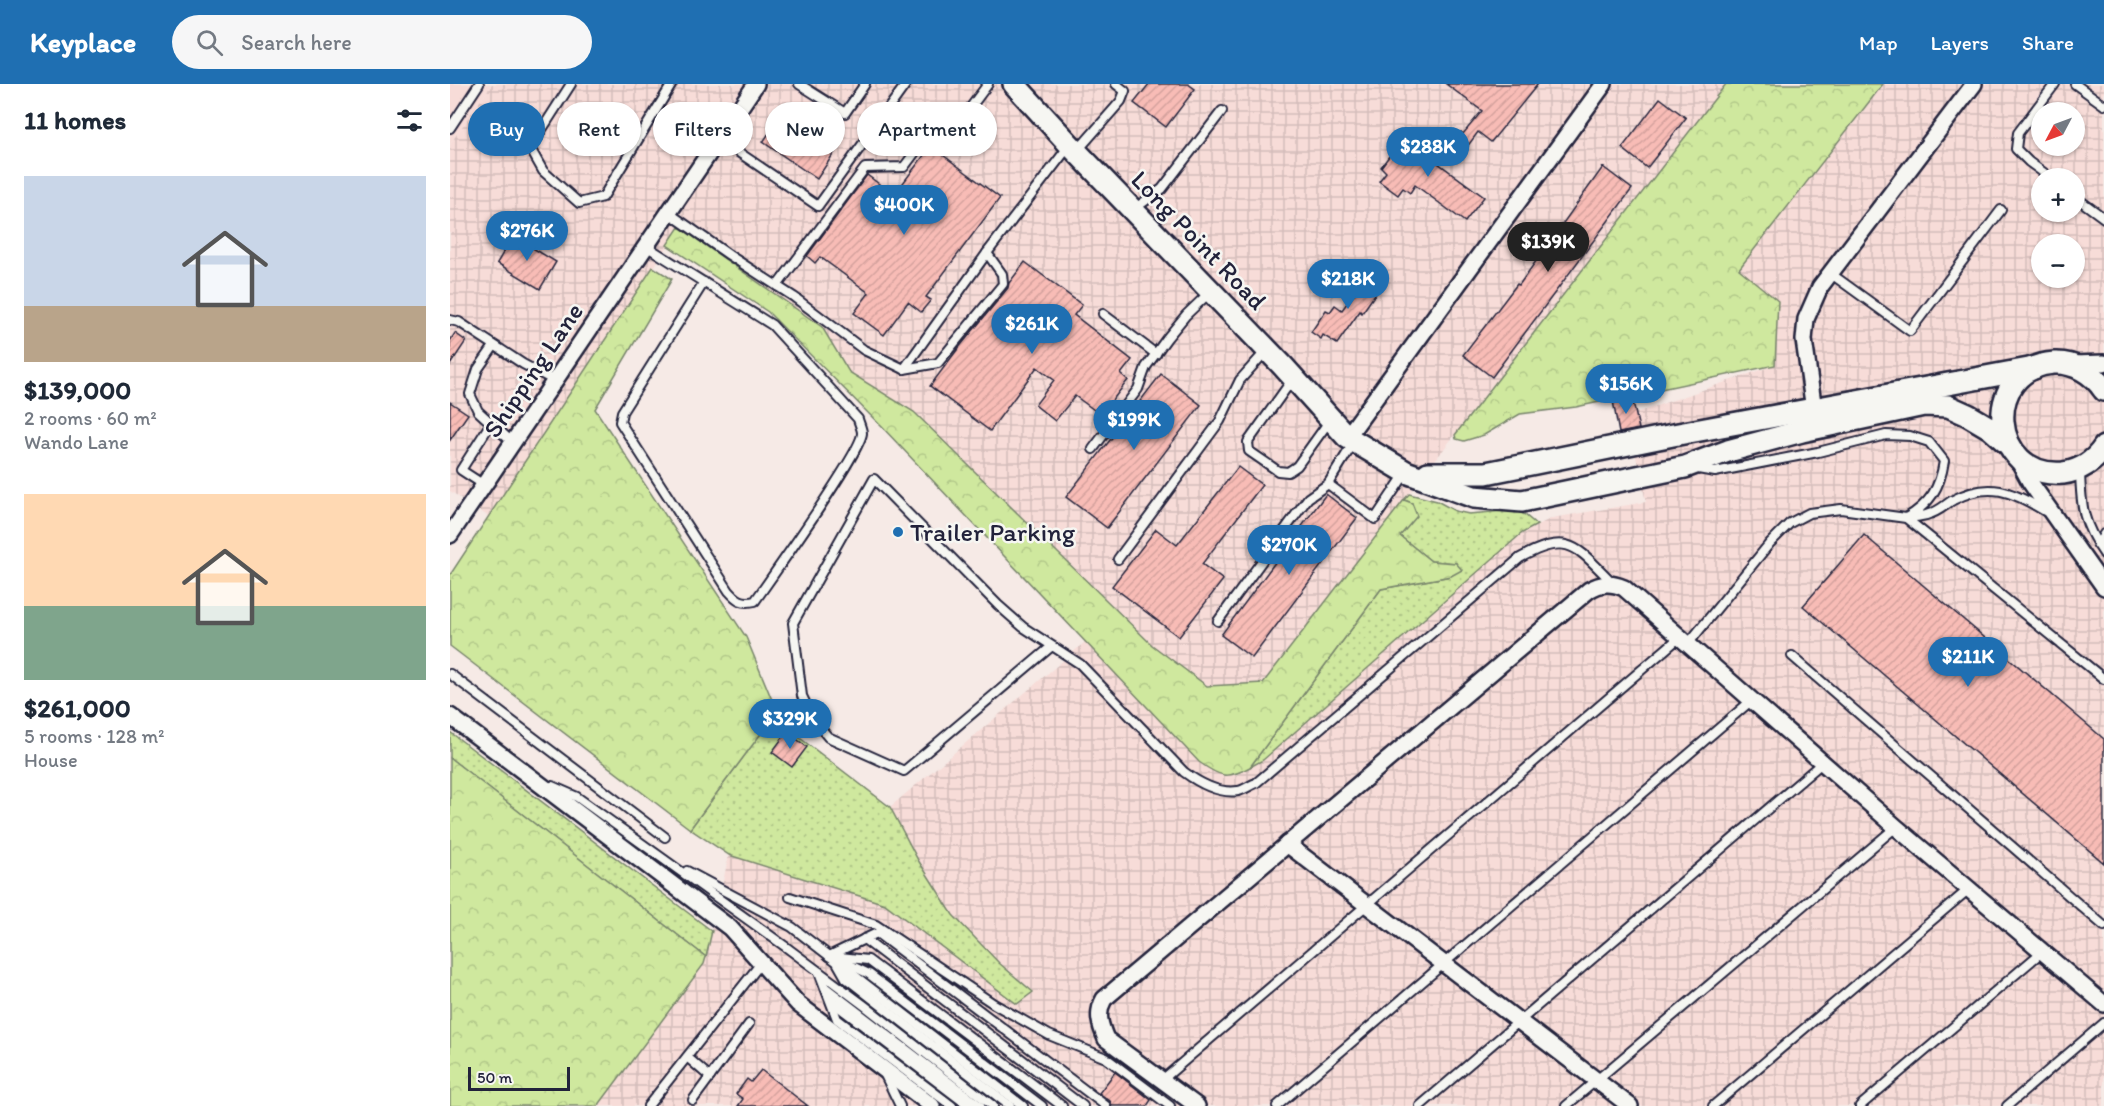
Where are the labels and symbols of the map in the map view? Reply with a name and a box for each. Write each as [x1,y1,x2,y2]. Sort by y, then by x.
north arrow [2031,102,2085,156]
pin: $288K [1386,127,1470,178]
street label: Long Point Road [1125,164,1274,316]
pin: $400K [862,185,946,236]
pin: $276K [485,211,569,262]
pin: $139K [1506,222,1590,273]
pin: $218K [1306,259,1390,310]
street label: Shipping Lane [476,296,590,444]
pin: $261K [990,304,1074,355]
pin: $156K [1584,364,1668,415]
pin: $199K [1092,400,1176,451]
place label: Trailer Parking [910,516,1076,548]
marker: Trailer Parking [891,525,905,539]
pin: $270K [1247,525,1331,576]
pin: $211K [1926,637,2010,688]
pin: $329K [748,699,832,750]
scale bar [468,1064,570,1092]

